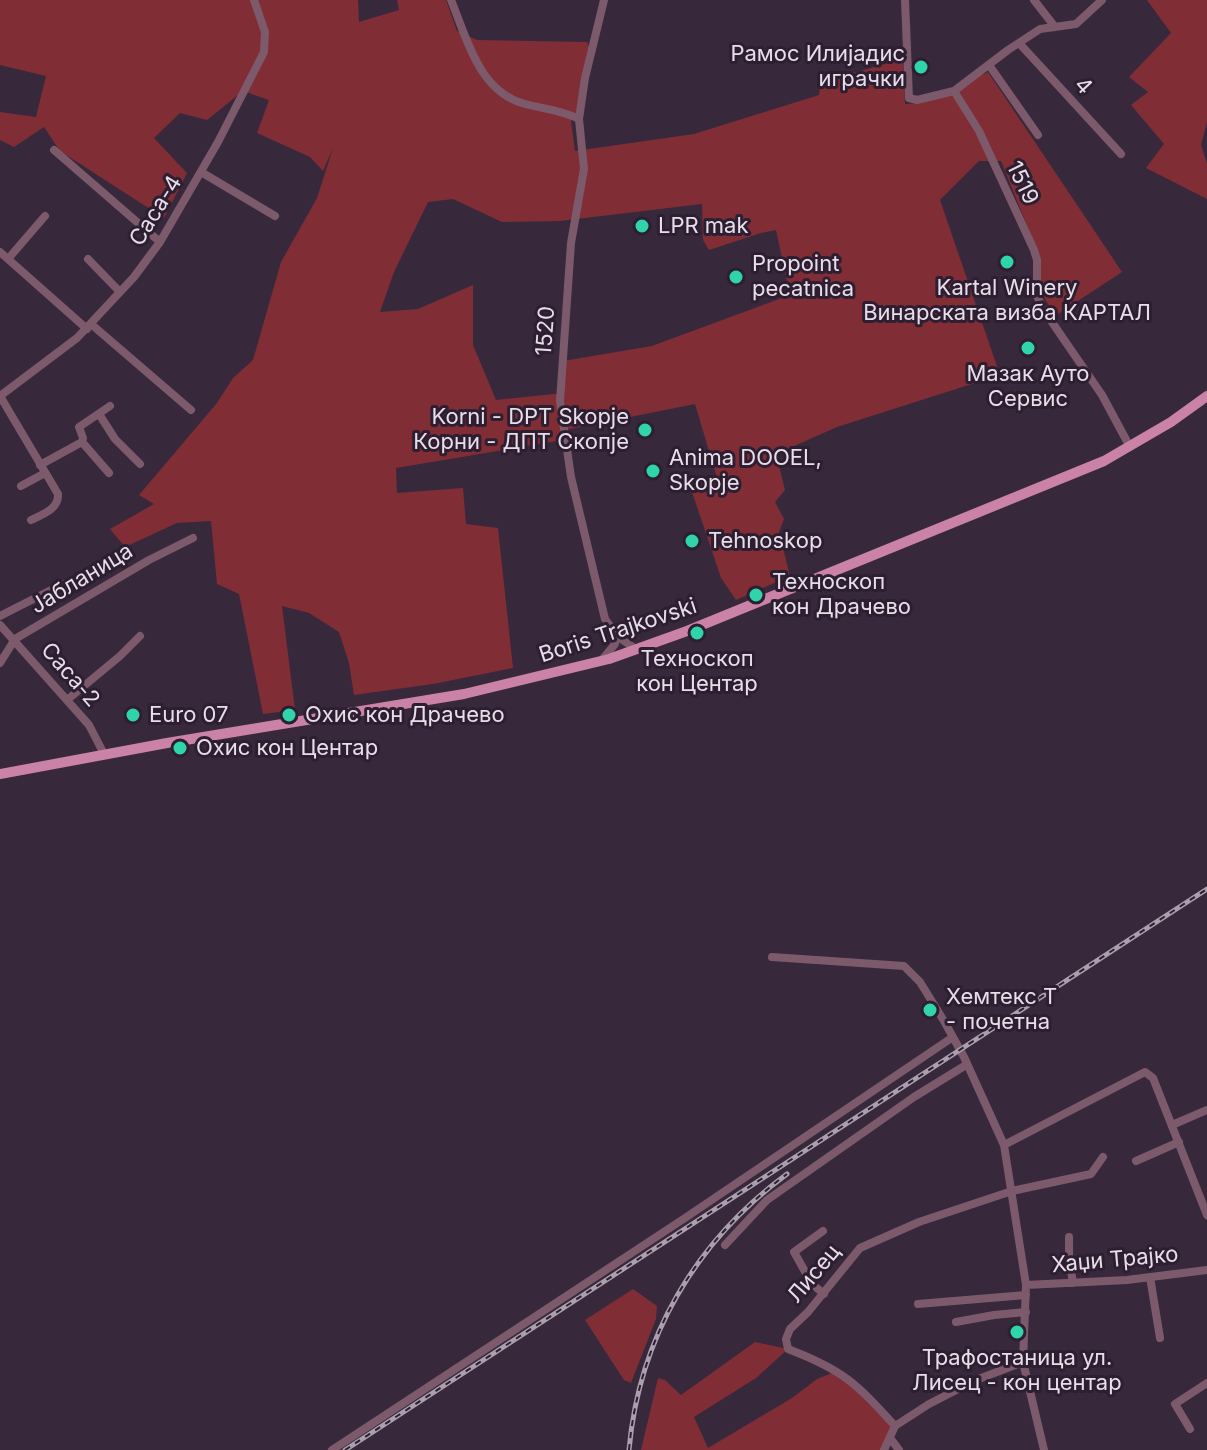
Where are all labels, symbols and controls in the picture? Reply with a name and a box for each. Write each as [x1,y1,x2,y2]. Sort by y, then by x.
place label: Рамос Илијадис играчки [730,41,905,92]
marker: Рамос Илијадис играчки [912,58,930,76]
street label: 4 [1068,72,1098,100]
street label: 1519 [1000,157,1044,209]
street label: Саса-4 [124,171,188,251]
place label: LPR mak [658,213,749,239]
marker: LPR mak [633,217,651,235]
place label: Propoint pecatnica [752,251,854,302]
marker: Kartal Winery Винарската визба КАРТАЛ [998,253,1016,271]
marker: Propoint pecatnica [727,268,745,286]
place label: Kartal Winery Винарската визба КАРТАЛ [863,275,1151,326]
street label: 1520 [531,305,561,357]
marker: Мазак Ауто Сервис [1019,339,1037,357]
place label: Мазак Ауто Сервис [966,361,1090,412]
place label: Korni - DPT Skopje Корни - ДПТ Скопје [413,404,629,456]
marker: Korni - DPT Skopje Корни - ДПТ Скопје [636,421,654,439]
place label: Anima DOOEL, Skopje [669,445,822,496]
marker: Anima DOOEL, Skopje [644,462,662,480]
place label: Tehnoskop [708,528,822,554]
marker: Tehnoskop [683,532,701,550]
street label: Јабланица [26,538,138,620]
place label: Техноскоп кон Драчево [772,569,911,620]
marker: Техноскоп кон Драчево [747,586,765,604]
street label: Boris Trajkovski [536,593,700,669]
marker: Техноскоп кон Центар [688,624,706,642]
street label: Саса-2 [35,638,105,712]
place label: Техноскоп кон Центар [636,646,758,698]
place label: Euro 07 [149,702,228,728]
place label: Охис кон Драчево [305,702,505,728]
marker: Euro 07 [124,706,142,724]
marker: Охис кон Драчево [280,706,298,724]
place label: Охис кон Центар [196,735,378,761]
marker: Охис кон Центар [171,739,189,757]
place label: Хемтекс Т - почетна [946,984,1057,1036]
marker: Хемтекс Т - почетна [921,1001,939,1019]
street label: Лисец [782,1239,846,1309]
street label: Хаџи Трајко [1050,1241,1180,1279]
marker: Трафостаница ул. Лисец - кон центар [1008,1323,1026,1341]
place label: Трафостаница ул. Лисец - кон центар [912,1345,1122,1396]

